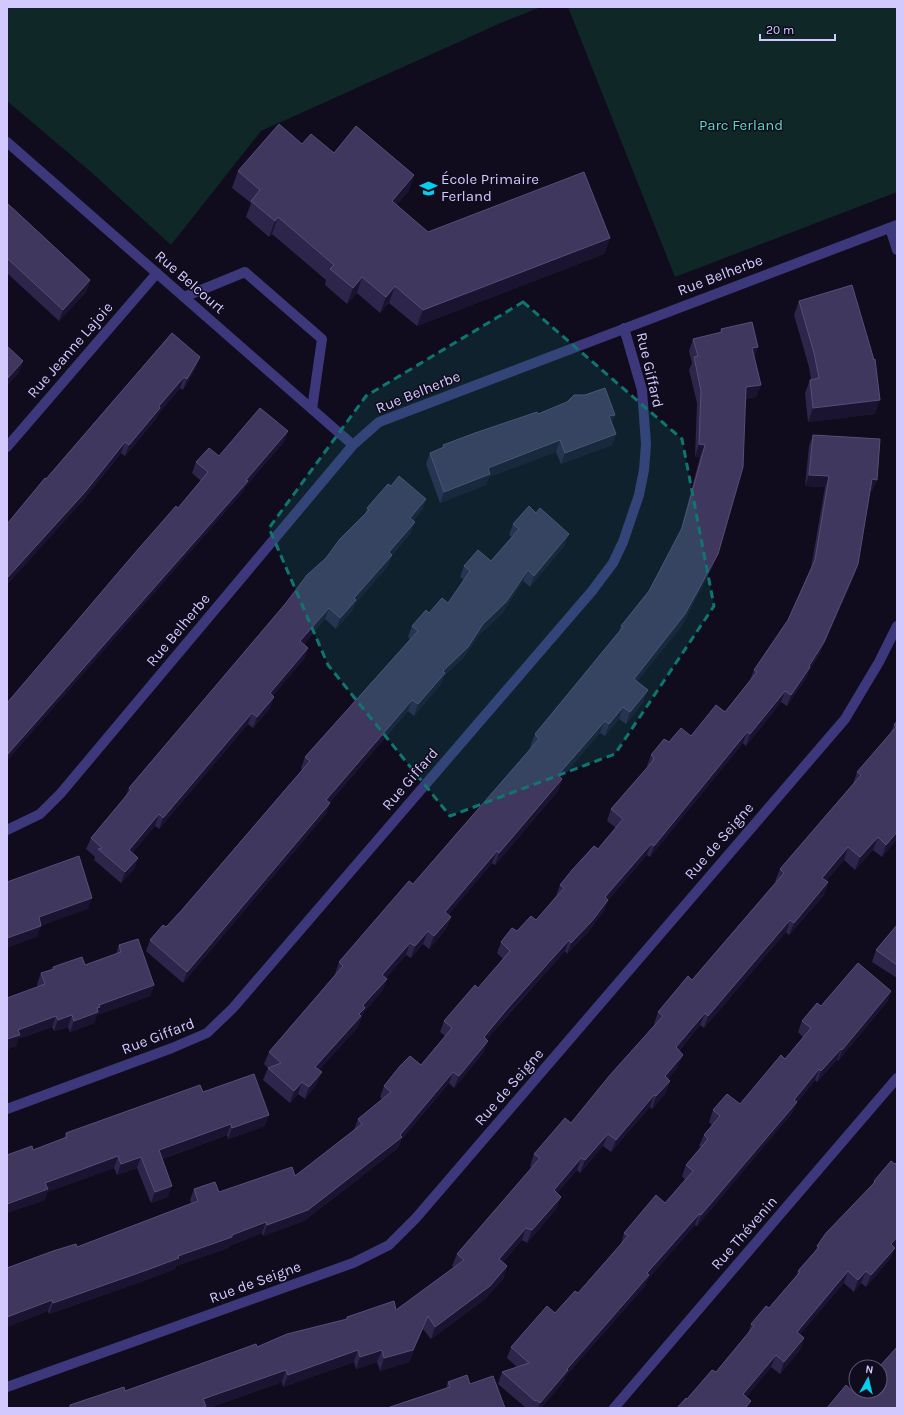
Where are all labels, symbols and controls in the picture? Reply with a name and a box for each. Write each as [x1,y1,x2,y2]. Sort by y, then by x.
scale bar [760,16,835,42]
text: 20 m [766,23,794,37]
park label: Parc Ferland [699,116,783,134]
place label: École Primaire Ferland [441,170,539,205]
school or university icon: École Primaire Ferland [418,178,438,198]
street label: Rue Belcourt [151,247,229,318]
street label: Rue Belherbe [675,251,765,299]
street label: Rue Jeanne Lajoie [23,298,117,402]
street label: Rue Giffard [633,331,667,409]
street label: Rue Belherbe [373,367,463,417]
street label: Rue Belherbe [142,590,214,670]
street label: Rue Giffard [378,744,442,814]
street label: Rue de Seigne [681,799,757,883]
street label: Rue Giffard [119,1014,197,1058]
street label: Rue de Seigne [471,1045,547,1129]
street label: Rue Thévenin [707,1193,781,1273]
street label: Rue de Seigne [207,1257,303,1307]
north arrow [848,1359,888,1399]
text: N [865,1363,874,1377]

